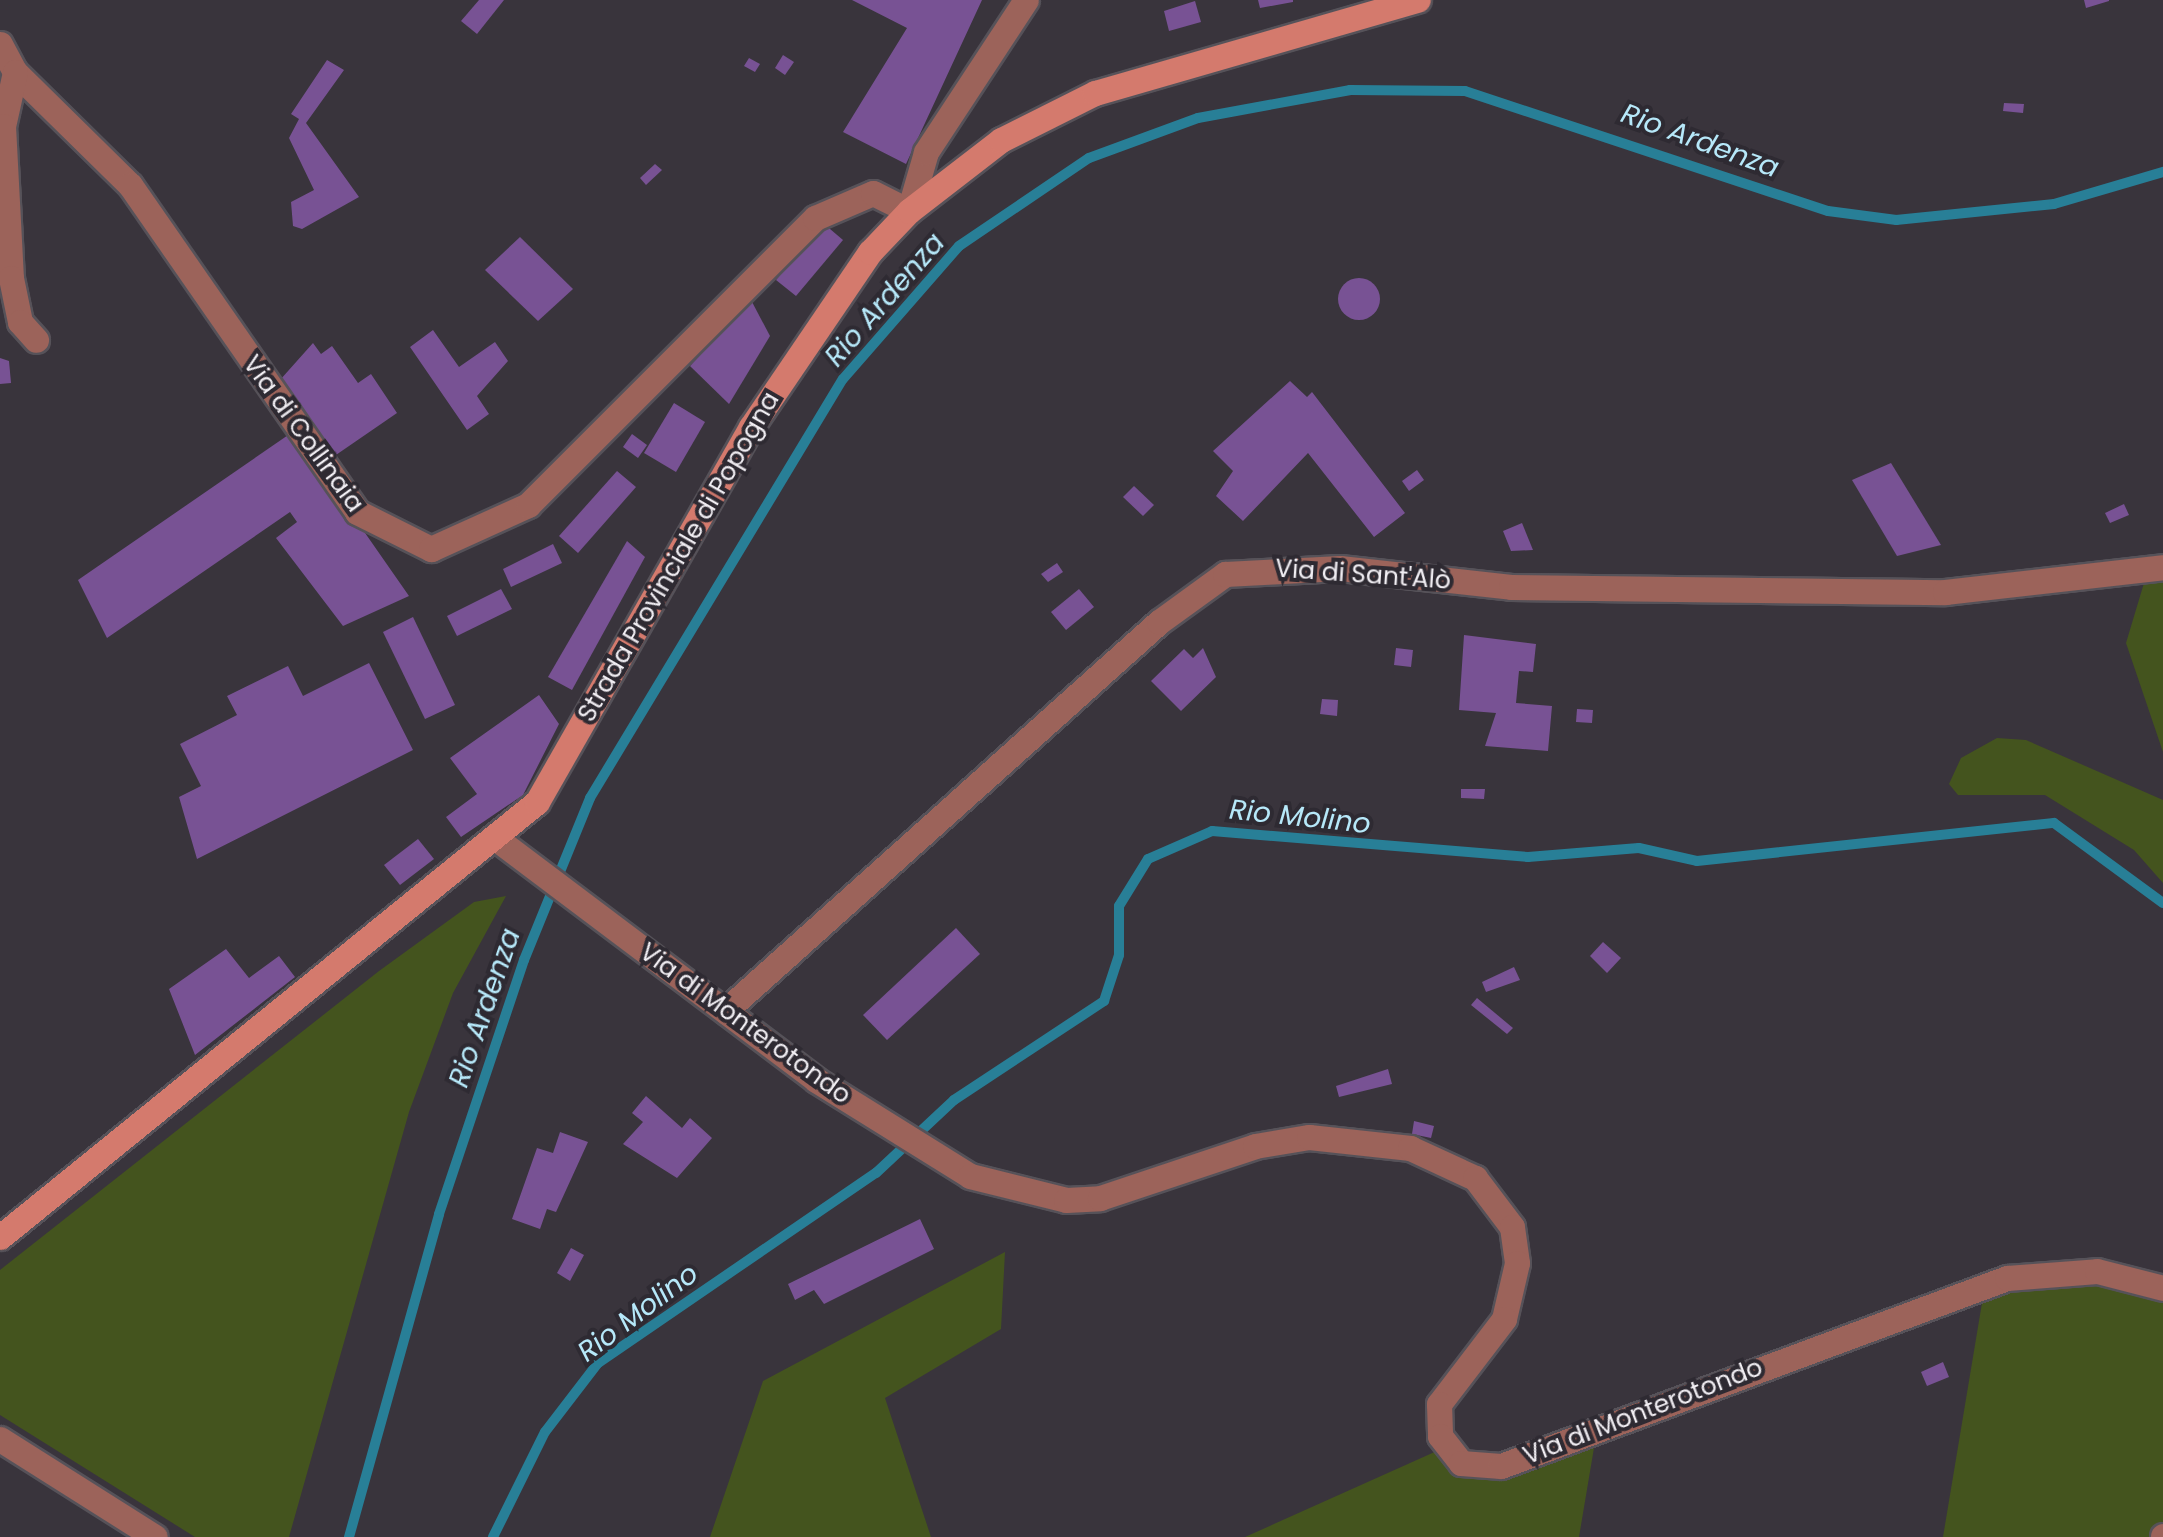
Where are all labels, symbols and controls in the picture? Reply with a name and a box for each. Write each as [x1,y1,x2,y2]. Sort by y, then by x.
water label: Rio Ardenza [1617,97,1783,185]
water label: Rio Ardenza [818,227,952,373]
street label: Via di Collinaia [236,350,370,518]
street label: Strada Provinciale di Popogna [572,387,786,727]
street label: Via di Sant'Alò [1274,554,1452,596]
water label: Rio Molino [1228,793,1372,841]
water label: Rio Ardenza [442,924,528,1092]
street label: Via di Monterotondo [634,937,856,1111]
water label: Rio Molino [571,1257,705,1369]
street label: Via di Monterotondo [1519,1353,1767,1471]

